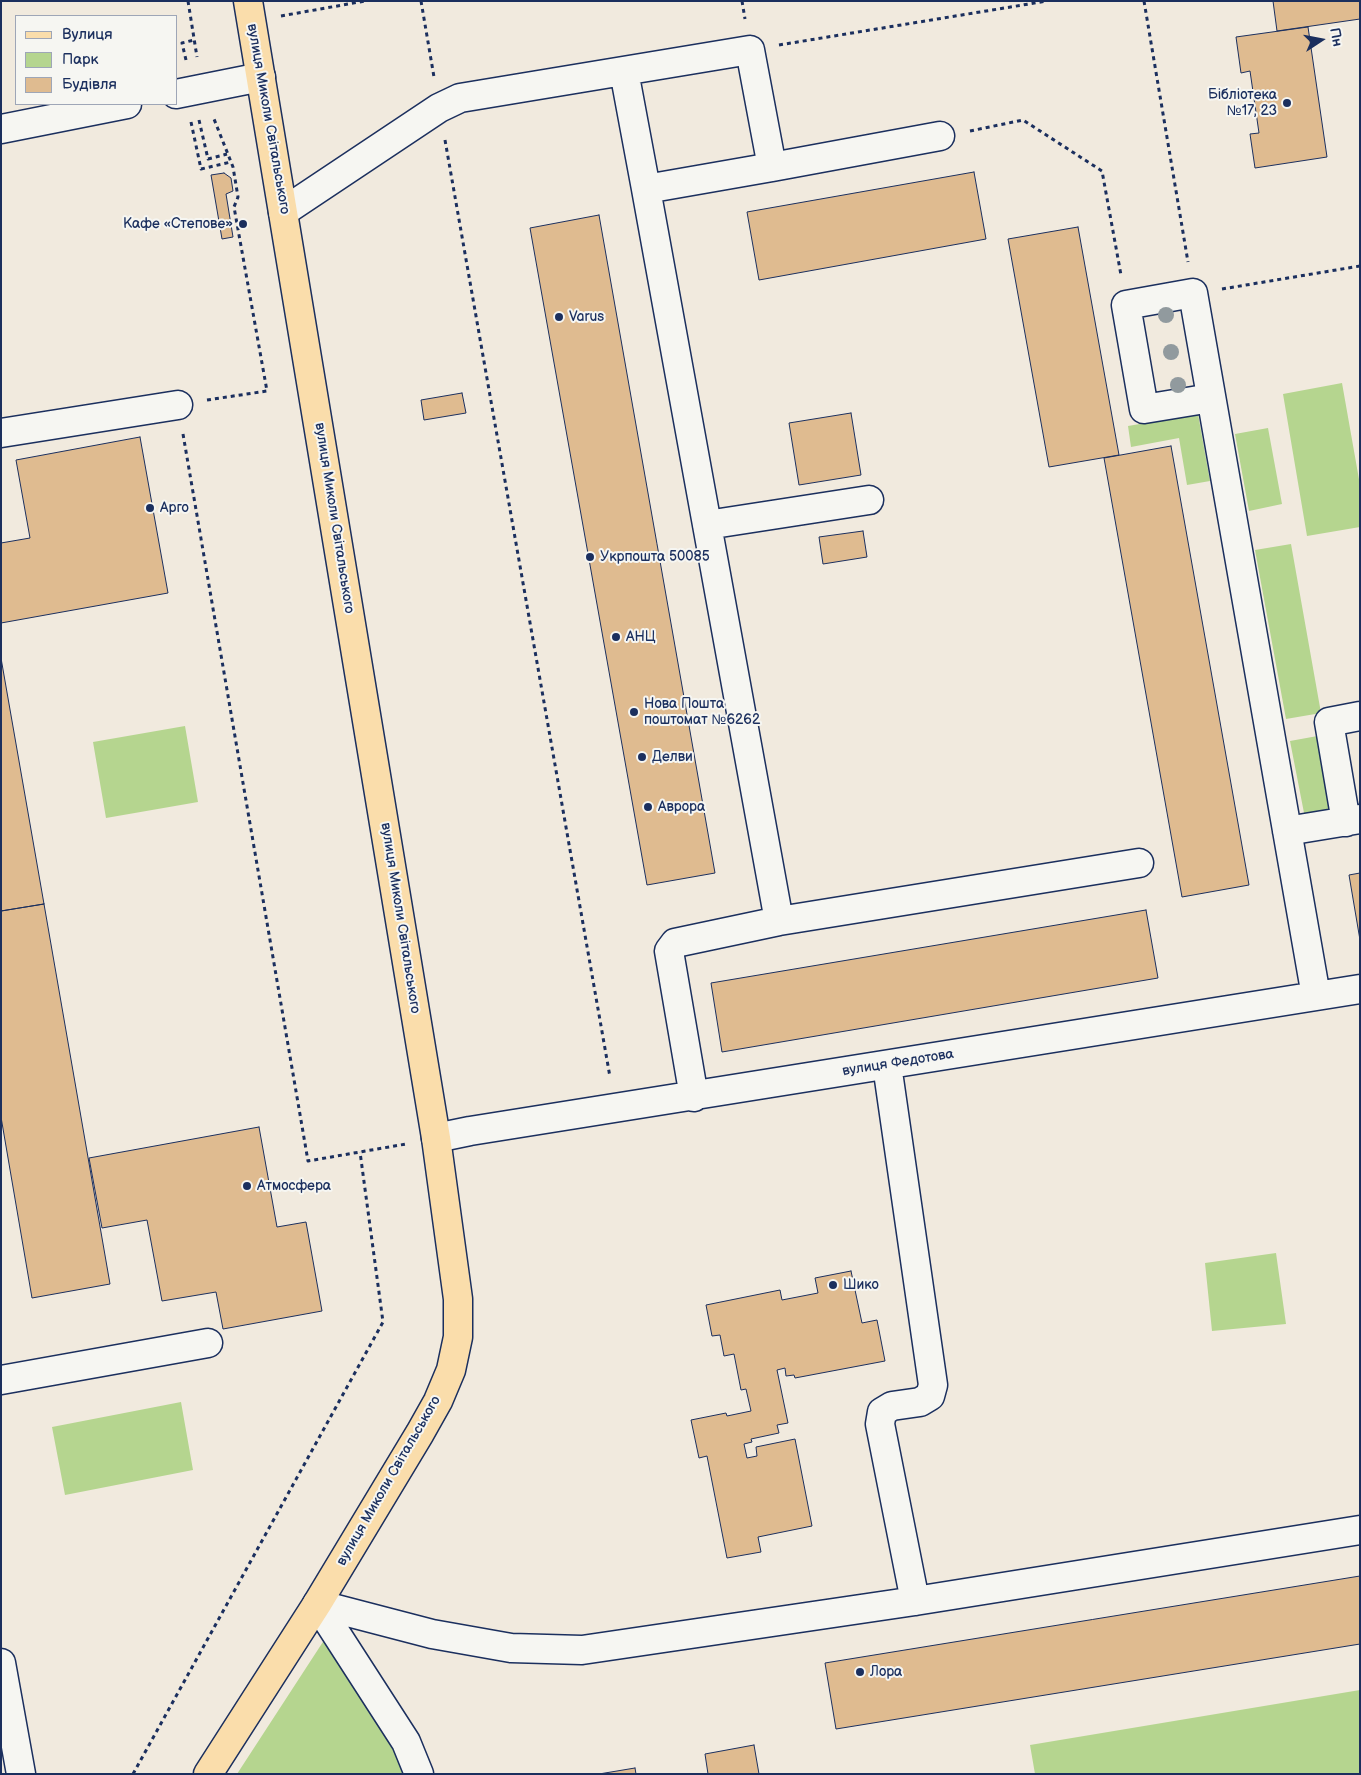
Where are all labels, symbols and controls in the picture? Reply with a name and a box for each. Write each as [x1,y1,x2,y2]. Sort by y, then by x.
legend [15,15,178,105]
north arrow [1296,15,1346,65]
street label: вулиця Миколи Світальського [243,22,293,216]
text: Вулиця [62,25,113,44]
text: Пн [1326,26,1346,48]
text: Парк [62,50,99,69]
text: Будівля [62,75,117,94]
place label: Бібліотека №17, 23 [1208,87,1277,120]
marker: Бібліотека №17, 23 [1281,97,1293,109]
place label: Кафе «Степове» [123,216,233,232]
marker: Кафе «Степове» [237,218,249,230]
place label: Varus [569,309,604,325]
marker: Varus [553,311,565,323]
street label: вулиця Миколи Світальського [311,421,357,615]
place label: Арго [160,500,189,516]
marker: Арго [144,502,156,514]
place label: Укрпошта 50085 [600,549,710,565]
marker: Укрпошта 50085 [584,551,596,563]
place label: АНЦ [626,629,656,645]
marker: АНЦ [610,631,622,643]
place label: Нова Пошта поштомат №6262 [644,696,760,729]
marker: Нова Пошта поштомат №6262 [628,706,640,718]
place label: Делви [652,749,693,765]
marker: Делви [636,751,648,763]
place label: Аврора [658,799,705,815]
marker: Аврора [642,801,654,813]
street label: вулиця Миколи Світальського [377,821,423,1015]
street label: вулиця Федотова [841,1046,955,1080]
place label: Атмосфера [257,1178,331,1194]
marker: Атмосфера [241,1180,253,1192]
place label: Шико [843,1277,879,1293]
marker: Шико [827,1279,839,1291]
street label: вулиця Миколи Світальського [333,1393,445,1569]
place label: Лора [870,1664,902,1680]
marker: Лора [854,1666,866,1678]

